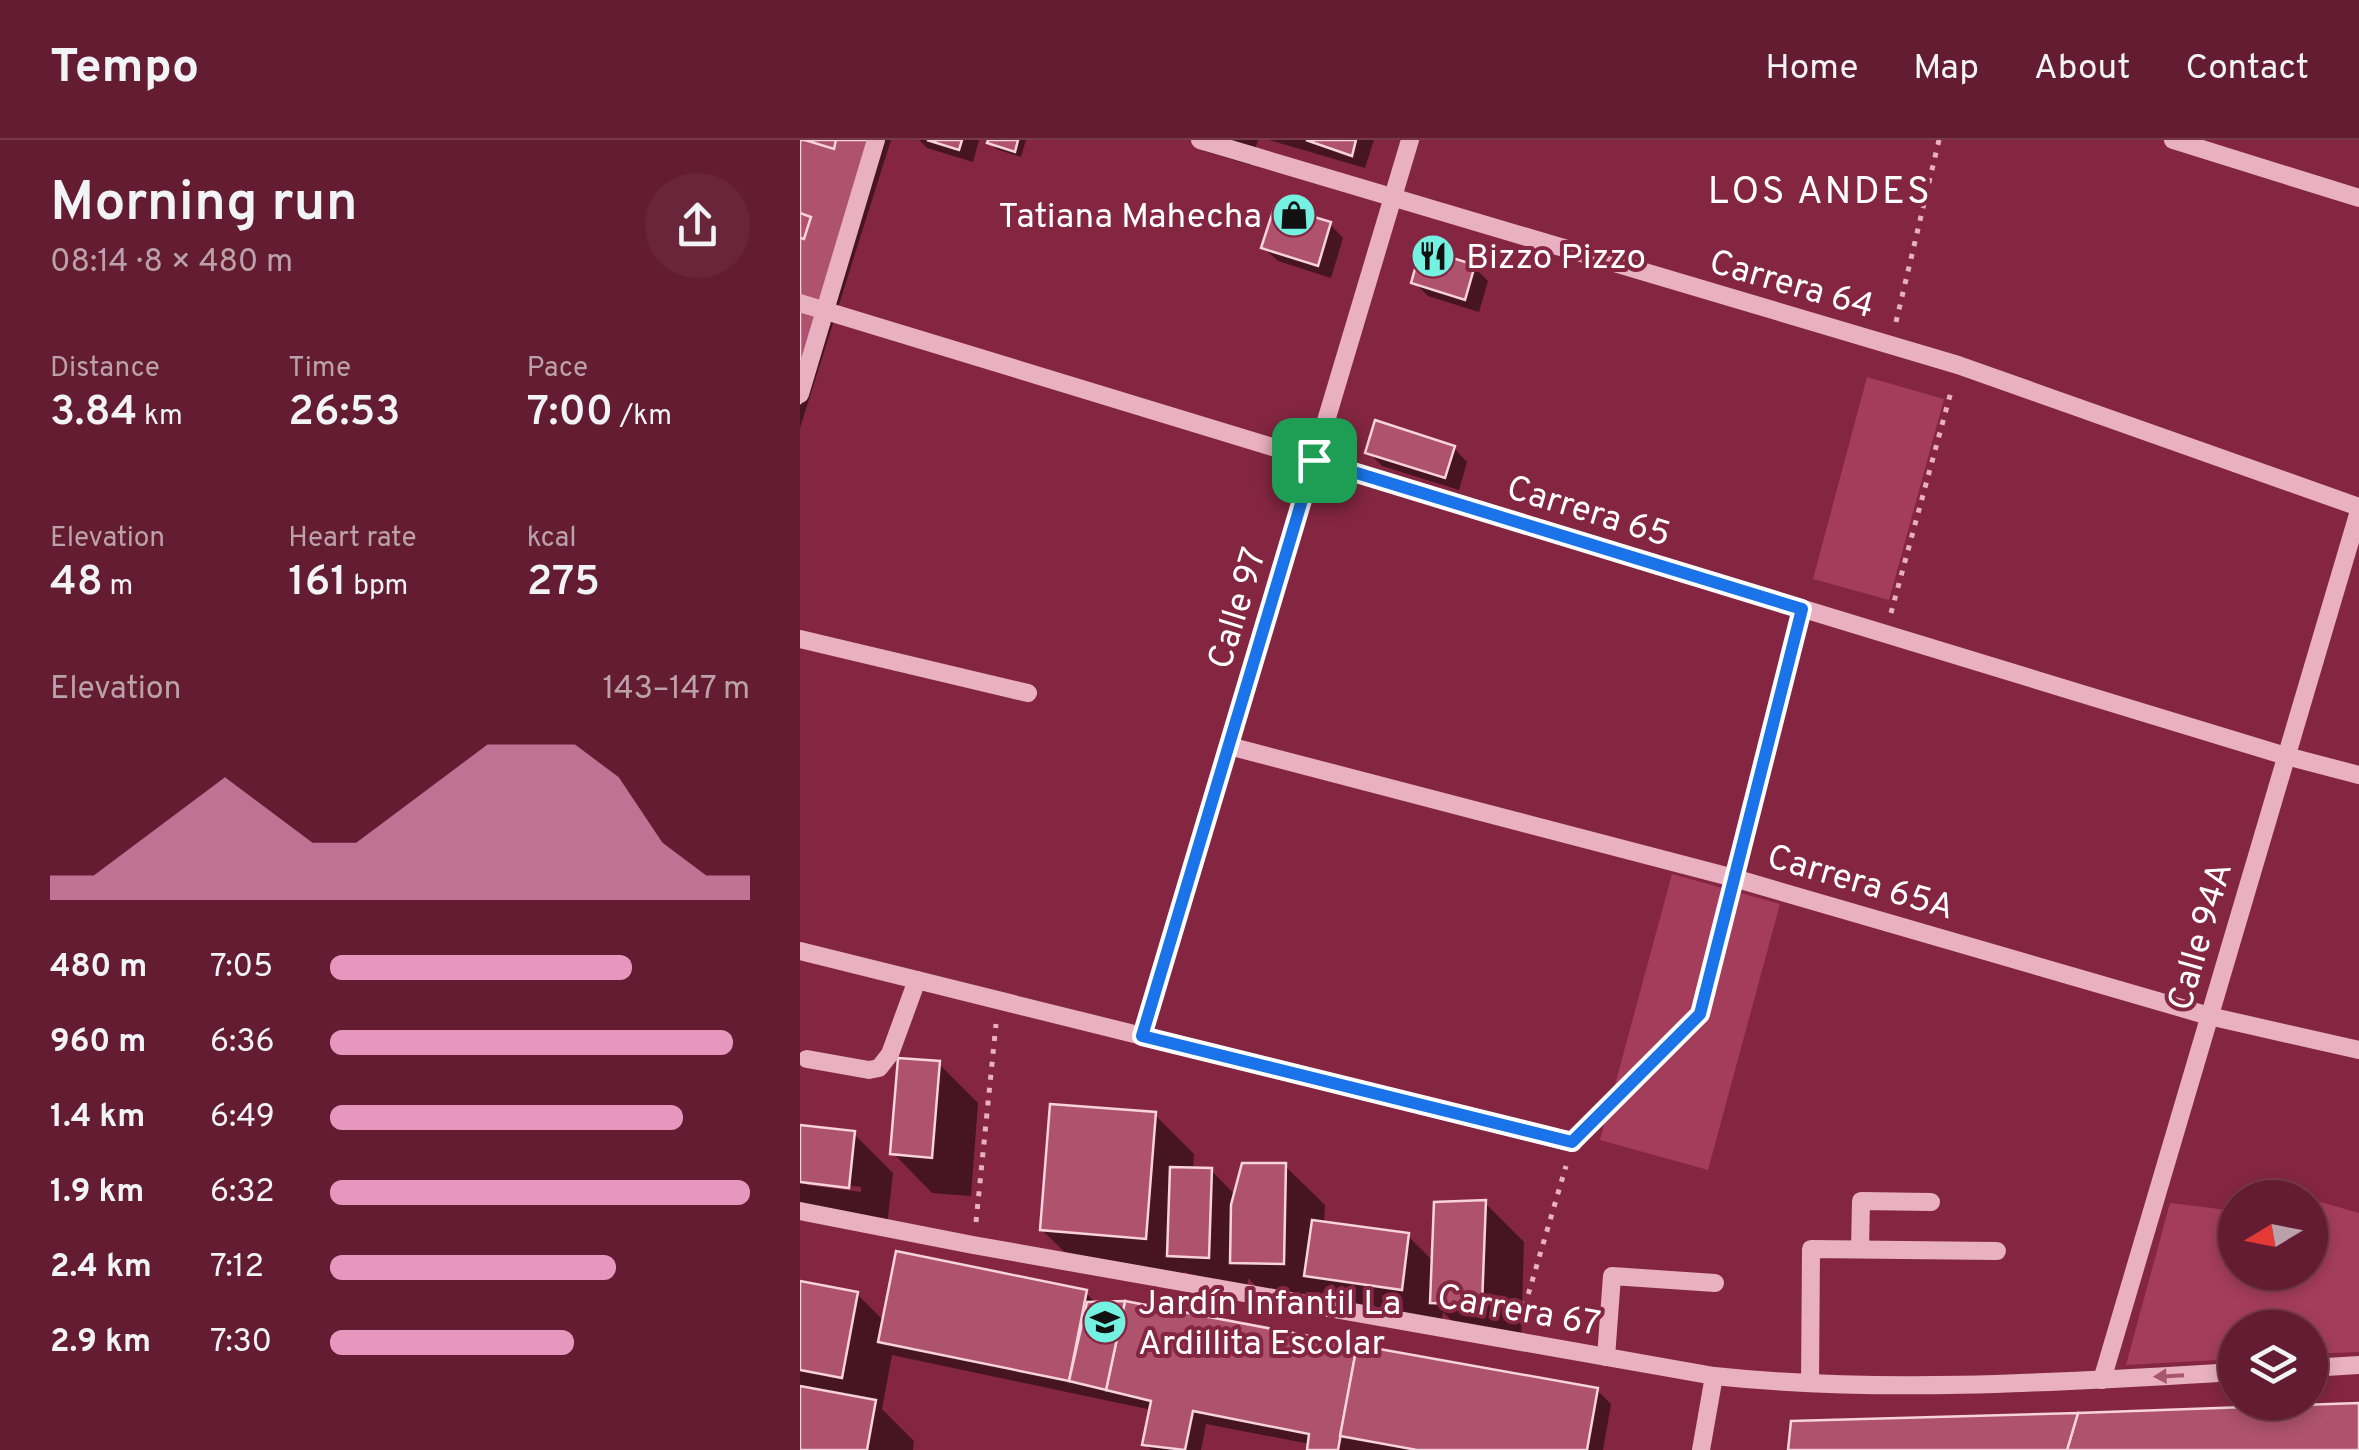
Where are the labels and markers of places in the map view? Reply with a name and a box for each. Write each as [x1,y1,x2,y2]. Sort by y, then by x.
shop icon: Tatiana Mahecha [1271,192,1317,238]
place label: Tatiana Mahecha [998,196,1262,240]
restaurant icon: Bizzo Pizzo [1410,233,1456,279]
place label: Bizzo Pizzo [1466,237,1646,281]
pin [1272,418,1357,503]
place label: Jardín Infantil La Ardillita Escolar [1138,1283,1401,1367]
school or university icon: Jardín Infantil La Ardillita Escolar [1082,1299,1128,1345]

